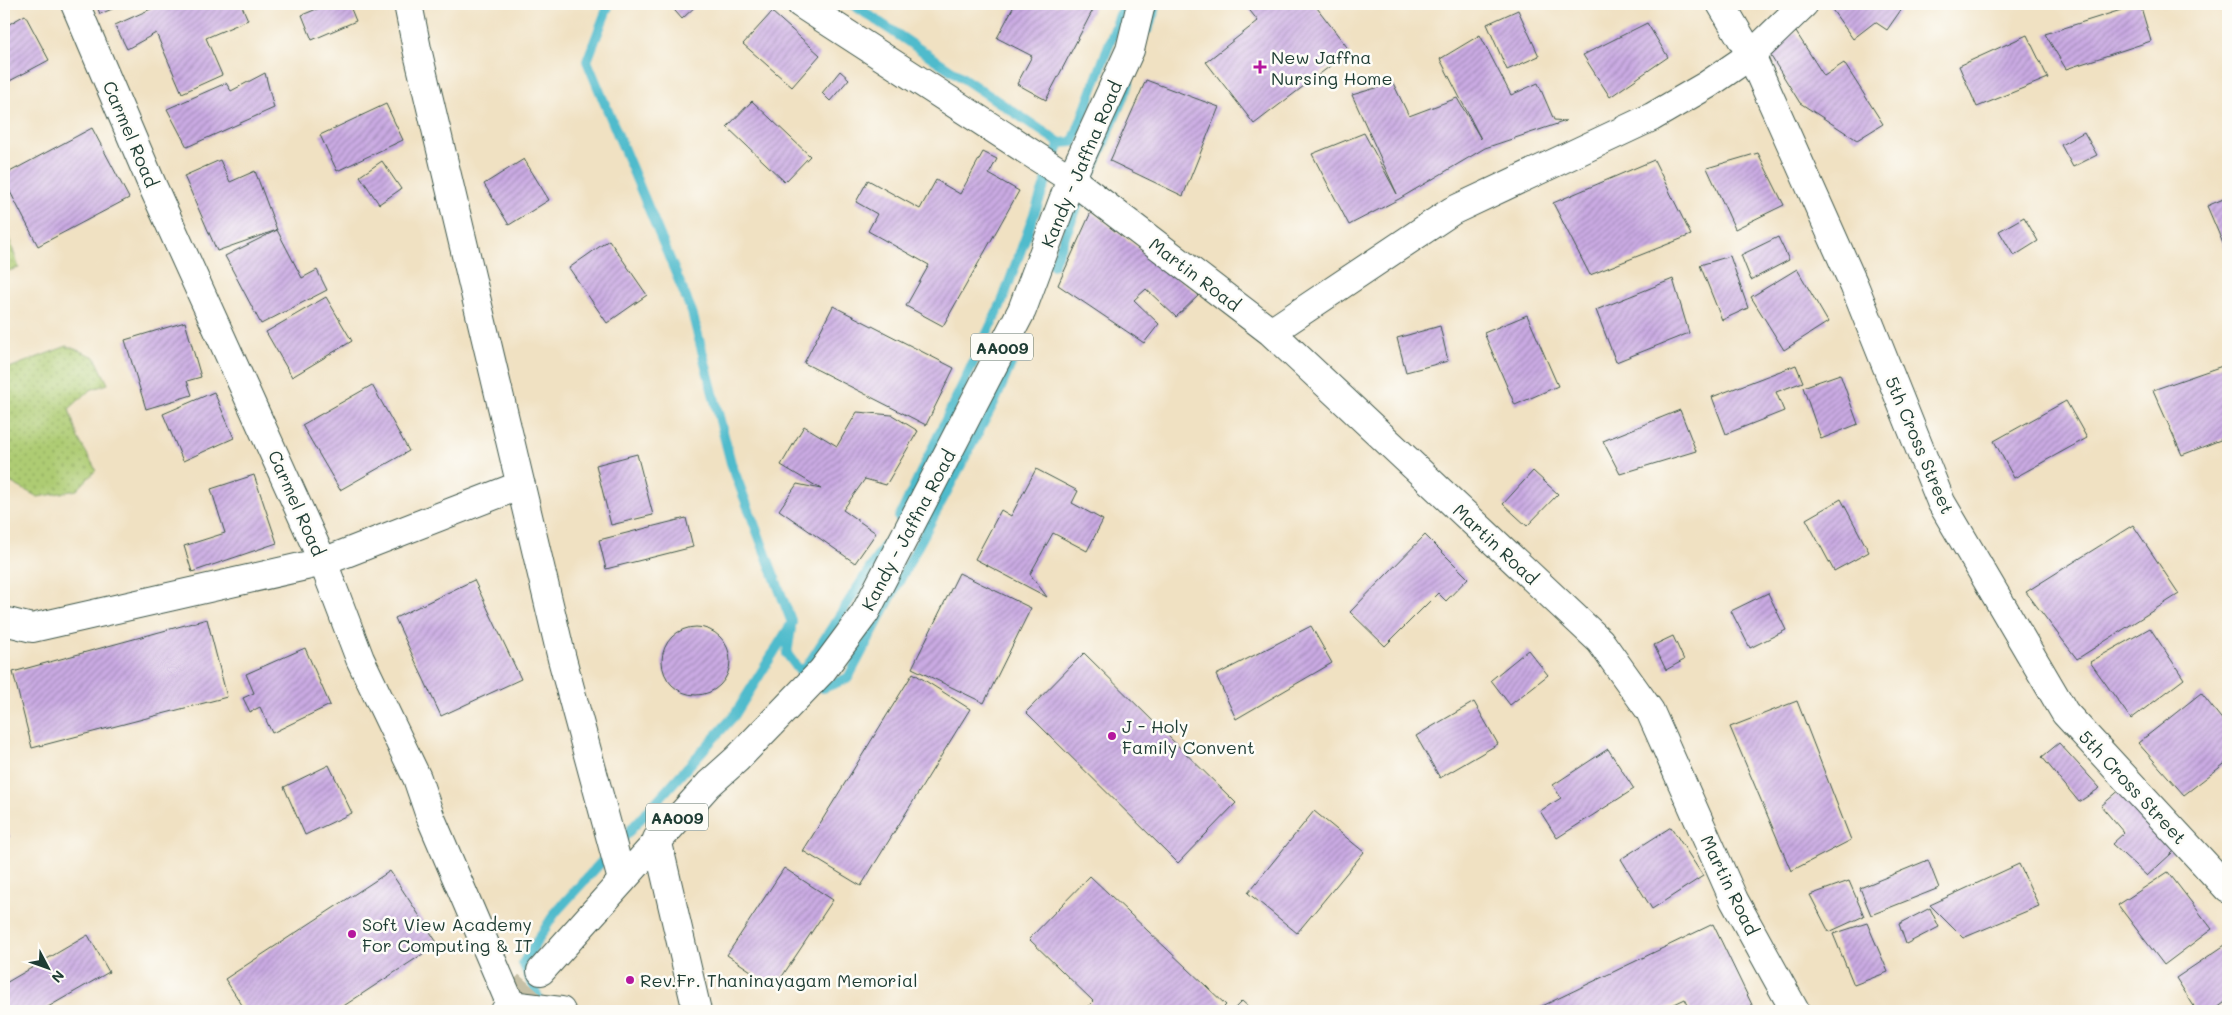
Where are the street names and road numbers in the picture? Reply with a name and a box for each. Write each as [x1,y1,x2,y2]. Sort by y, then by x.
street label: Carmel Road [98,77,164,191]
street label: Kandy - Jaffna Road [1035,77,1127,251]
street label: Martin Road [1144,232,1246,316]
road number: AA009 [971,334,1033,361]
street label: 5th Cross Street [1880,372,1960,518]
street label: Kandy - Jaffna Road [855,445,961,615]
street label: Carmel Road [263,446,331,560]
street label: Martin Road [1448,498,1544,590]
street label: 5th Cross Street [2074,725,2192,849]
road number: AA009 [646,804,708,830]
street label: Martin Road [1695,831,1765,939]

